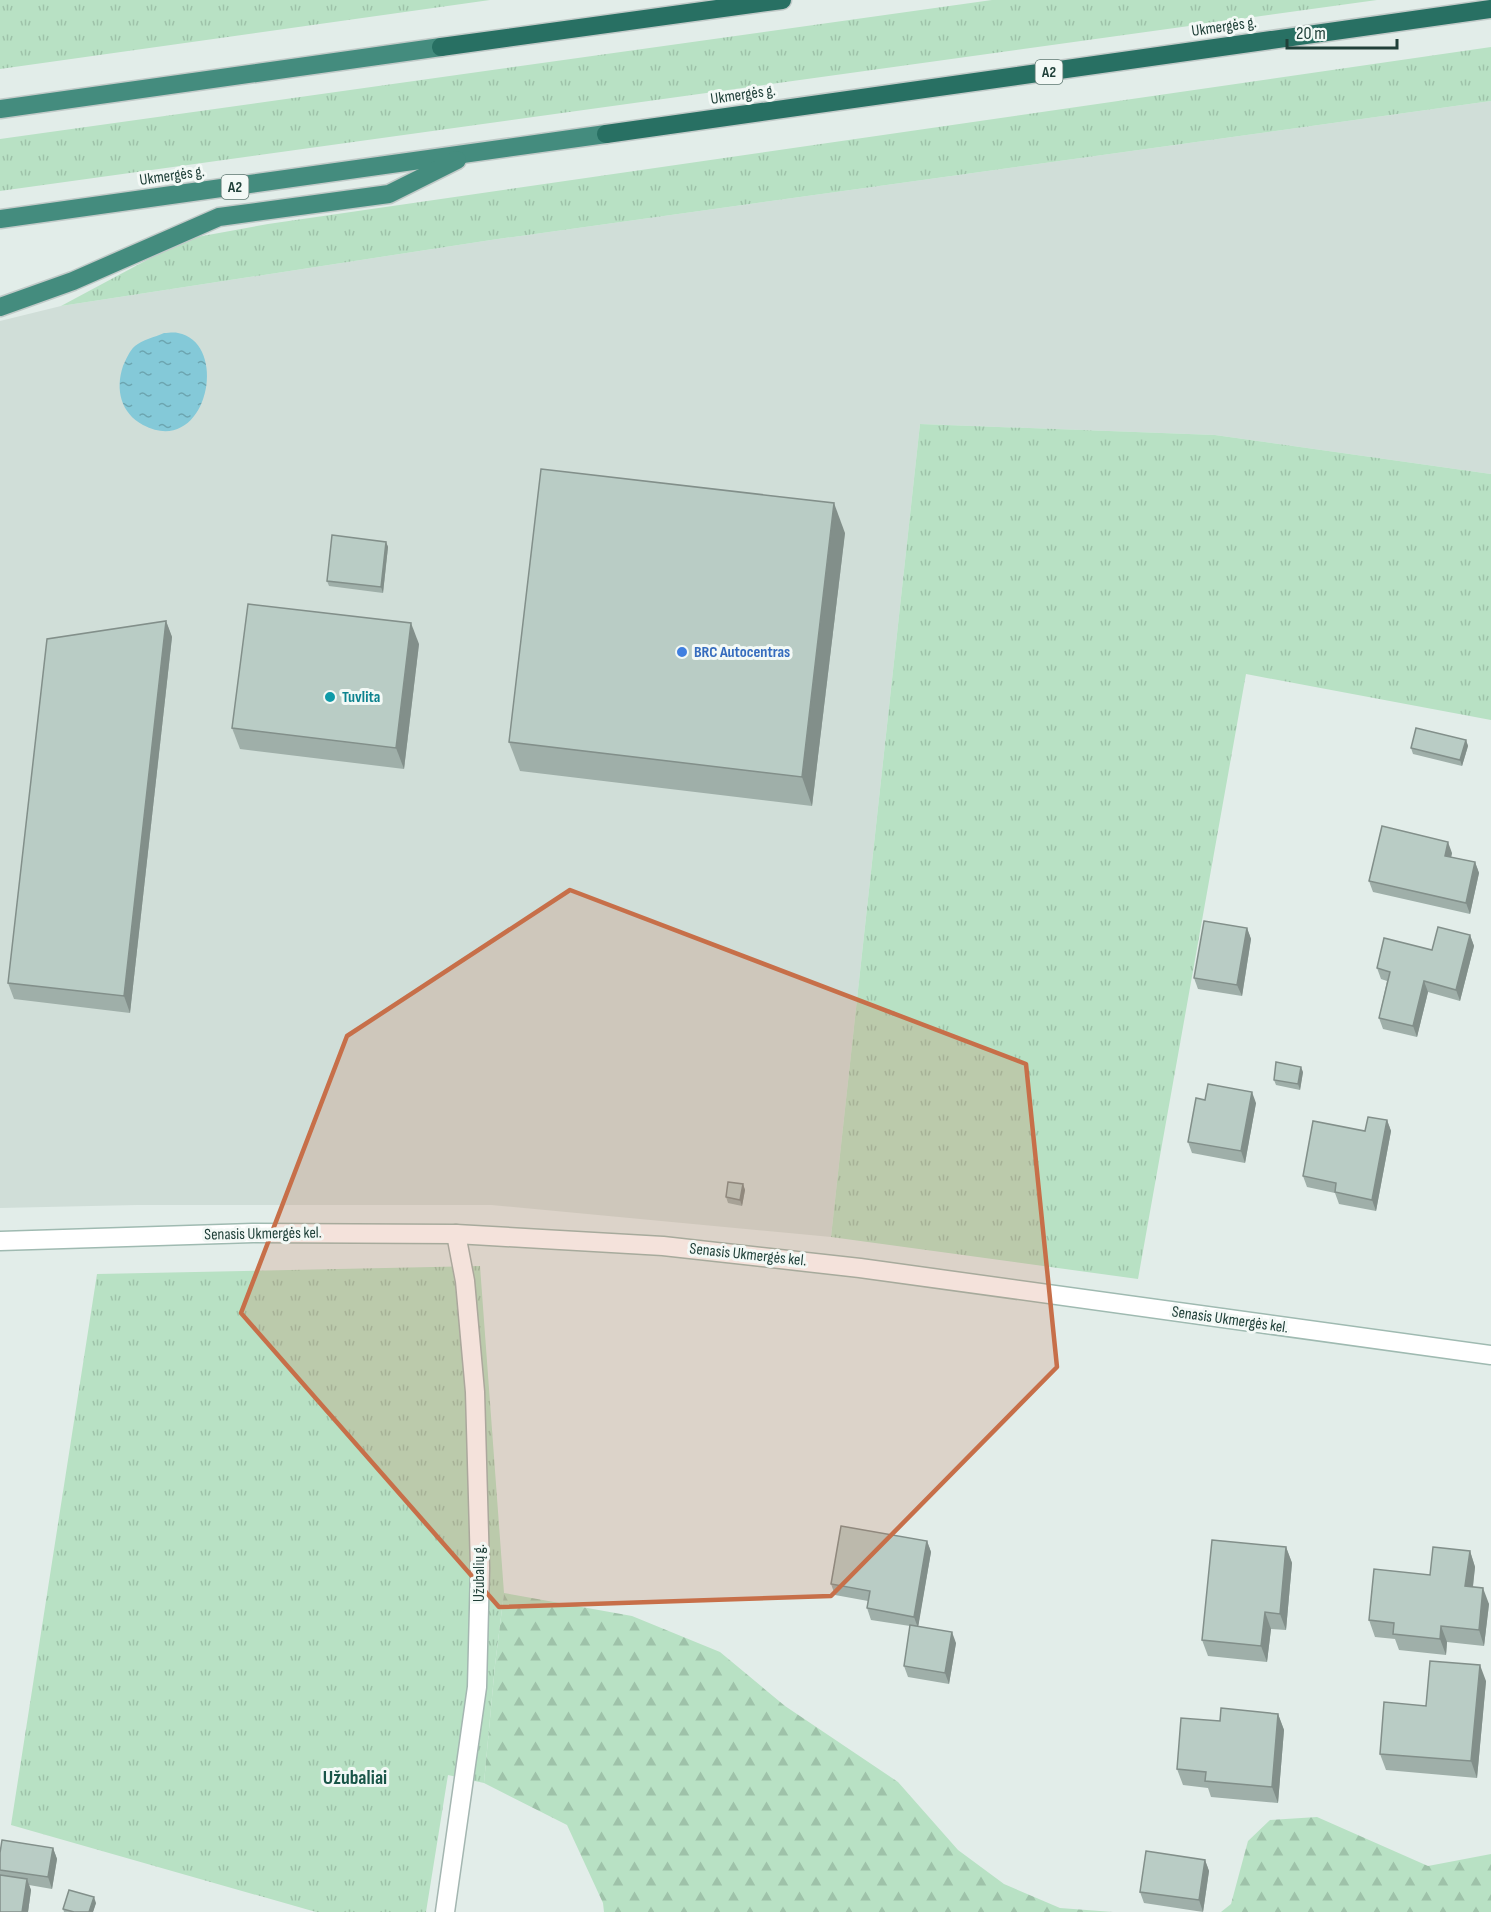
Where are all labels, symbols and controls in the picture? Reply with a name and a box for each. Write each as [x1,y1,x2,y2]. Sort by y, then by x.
scale bar [1287,12,1396,50]
street label: Ukmergės g. [1190,13,1258,41]
text: 20 m [1296,23,1326,44]
road number: A2 [1036,60,1062,84]
street label: Ukmergės g. [709,81,777,109]
street label: Ukmergės g. [138,162,206,190]
road number: A2 [222,175,248,199]
place label: BRC Autocentras [694,643,790,662]
marker: BRC Autocentras [675,645,689,659]
place label: Tuvlita [342,688,380,707]
marker: Tuvlita [323,690,337,704]
street label: Senasis Ukmergės kel. [204,1223,322,1245]
street label: Senasis Ukmergės kel. [689,1239,807,1271]
street label: Senasis Ukmergės kel. [1170,1302,1290,1338]
street label: Užubalių g. [470,1544,489,1602]
district label: Užubaliai [323,1766,387,1790]

